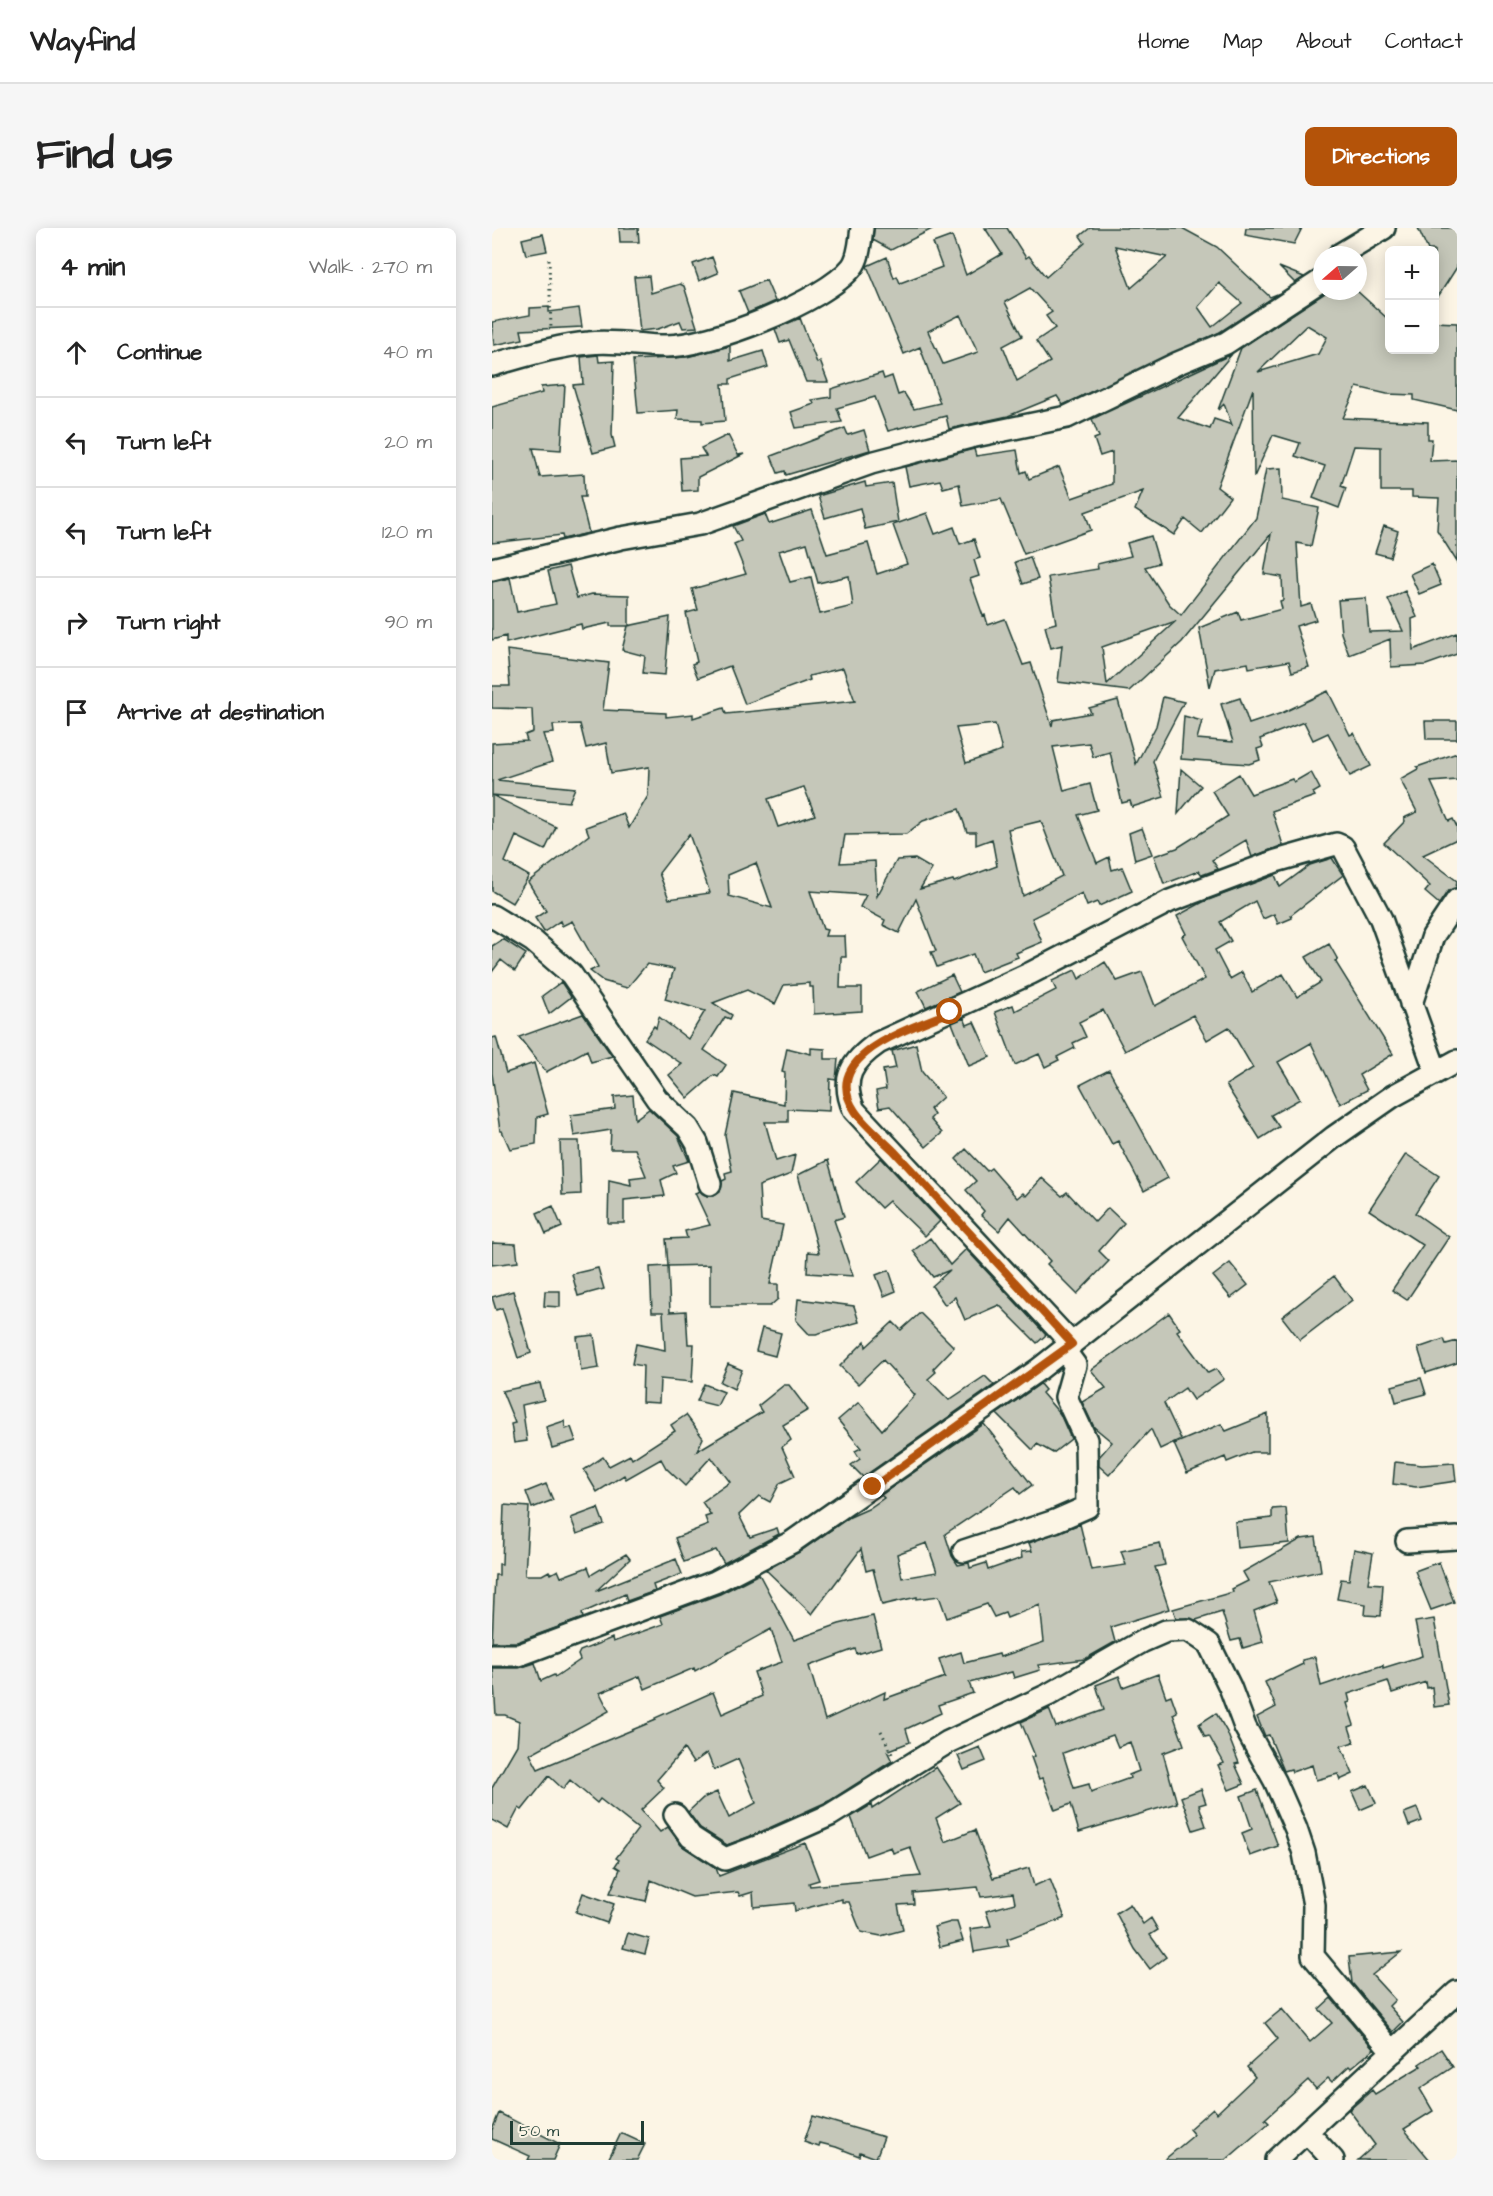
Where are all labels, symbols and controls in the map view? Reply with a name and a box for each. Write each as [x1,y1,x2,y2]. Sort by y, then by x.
text: Wayfind [30,22,135,61]
text: Home [1138,27,1190,56]
text: Map [1223,27,1263,56]
text: About [1296,27,1352,56]
text: Contact [1385,27,1463,56]
text: Find us [36,127,173,185]
button: Directions [1305,127,1457,186]
north arrow [1313,246,1367,300]
map controls [1385,246,1439,354]
button: + [1385,246,1439,300]
text: 4 min [60,249,125,285]
text: Walk · 270 m [309,253,432,281]
button: − [1385,300,1439,354]
icon: ahead [60,336,93,369]
text: Continue [117,337,202,368]
text: 40 m [382,338,432,366]
icon: left [60,426,93,459]
text: Turn left [117,427,211,458]
text: 20 m [384,428,432,456]
icon: left [60,516,93,549]
text: Turn left [117,517,211,548]
text: 120 m [382,518,432,546]
icon: right [60,606,93,639]
text: Turn right [117,607,220,638]
text: 90 m [384,608,432,636]
icon: arrive [60,696,93,729]
text: Arrive at destination [117,697,324,728]
route start [936,998,962,1024]
route end [859,1473,885,1499]
scale bar [510,2118,644,2146]
text: 50 m [519,2120,559,2142]

